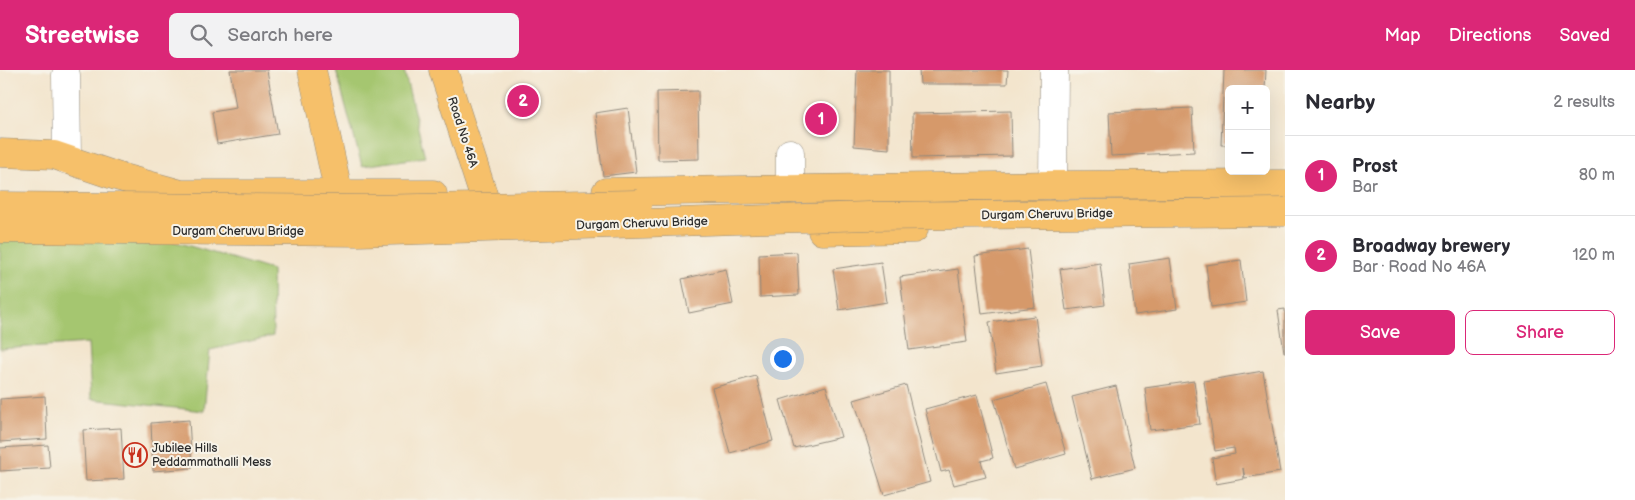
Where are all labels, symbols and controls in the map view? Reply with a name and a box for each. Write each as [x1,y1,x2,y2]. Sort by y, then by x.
search box [169,13,519,58]
text: Streetwise [25,21,139,50]
icon: search [187,21,215,49]
text: Search here [227,24,333,47]
text: Map [1385,25,1421,46]
text: Directions [1449,25,1531,46]
text: Saved [1559,25,1610,46]
pin: 2 [507,82,539,120]
map controls [1225,85,1270,175]
button: + [1225,85,1270,130]
text: Nearby [1305,90,1375,115]
text: 2 results [1553,93,1615,112]
street label: Road No 46A [444,95,481,170]
pin: 1 [805,100,837,138]
button: − [1225,130,1270,175]
text: Prost [1352,155,1398,178]
text: 1 [1318,166,1324,185]
text: 80 m [1579,166,1615,185]
text: Bar [1352,178,1378,197]
street label: Durgam Cheruvu Bridge [981,206,1113,223]
street label: Durgam Cheruvu Bridge [576,214,708,233]
street label: Durgam Cheruvu Bridge [172,224,304,239]
text: Broadway brewery [1352,235,1510,258]
text: 2 [1316,246,1326,265]
text: 120 m [1572,246,1615,265]
text: Bar · Road No 46A [1352,258,1486,277]
button: Save [1305,310,1455,355]
button: Share [1465,310,1615,355]
your location [770,346,796,372]
place label: Jubilee Hills Peddammathalli Mess [152,441,271,470]
restaurant icon: Jubilee Hills Peddammathalli Mess [122,442,148,468]

